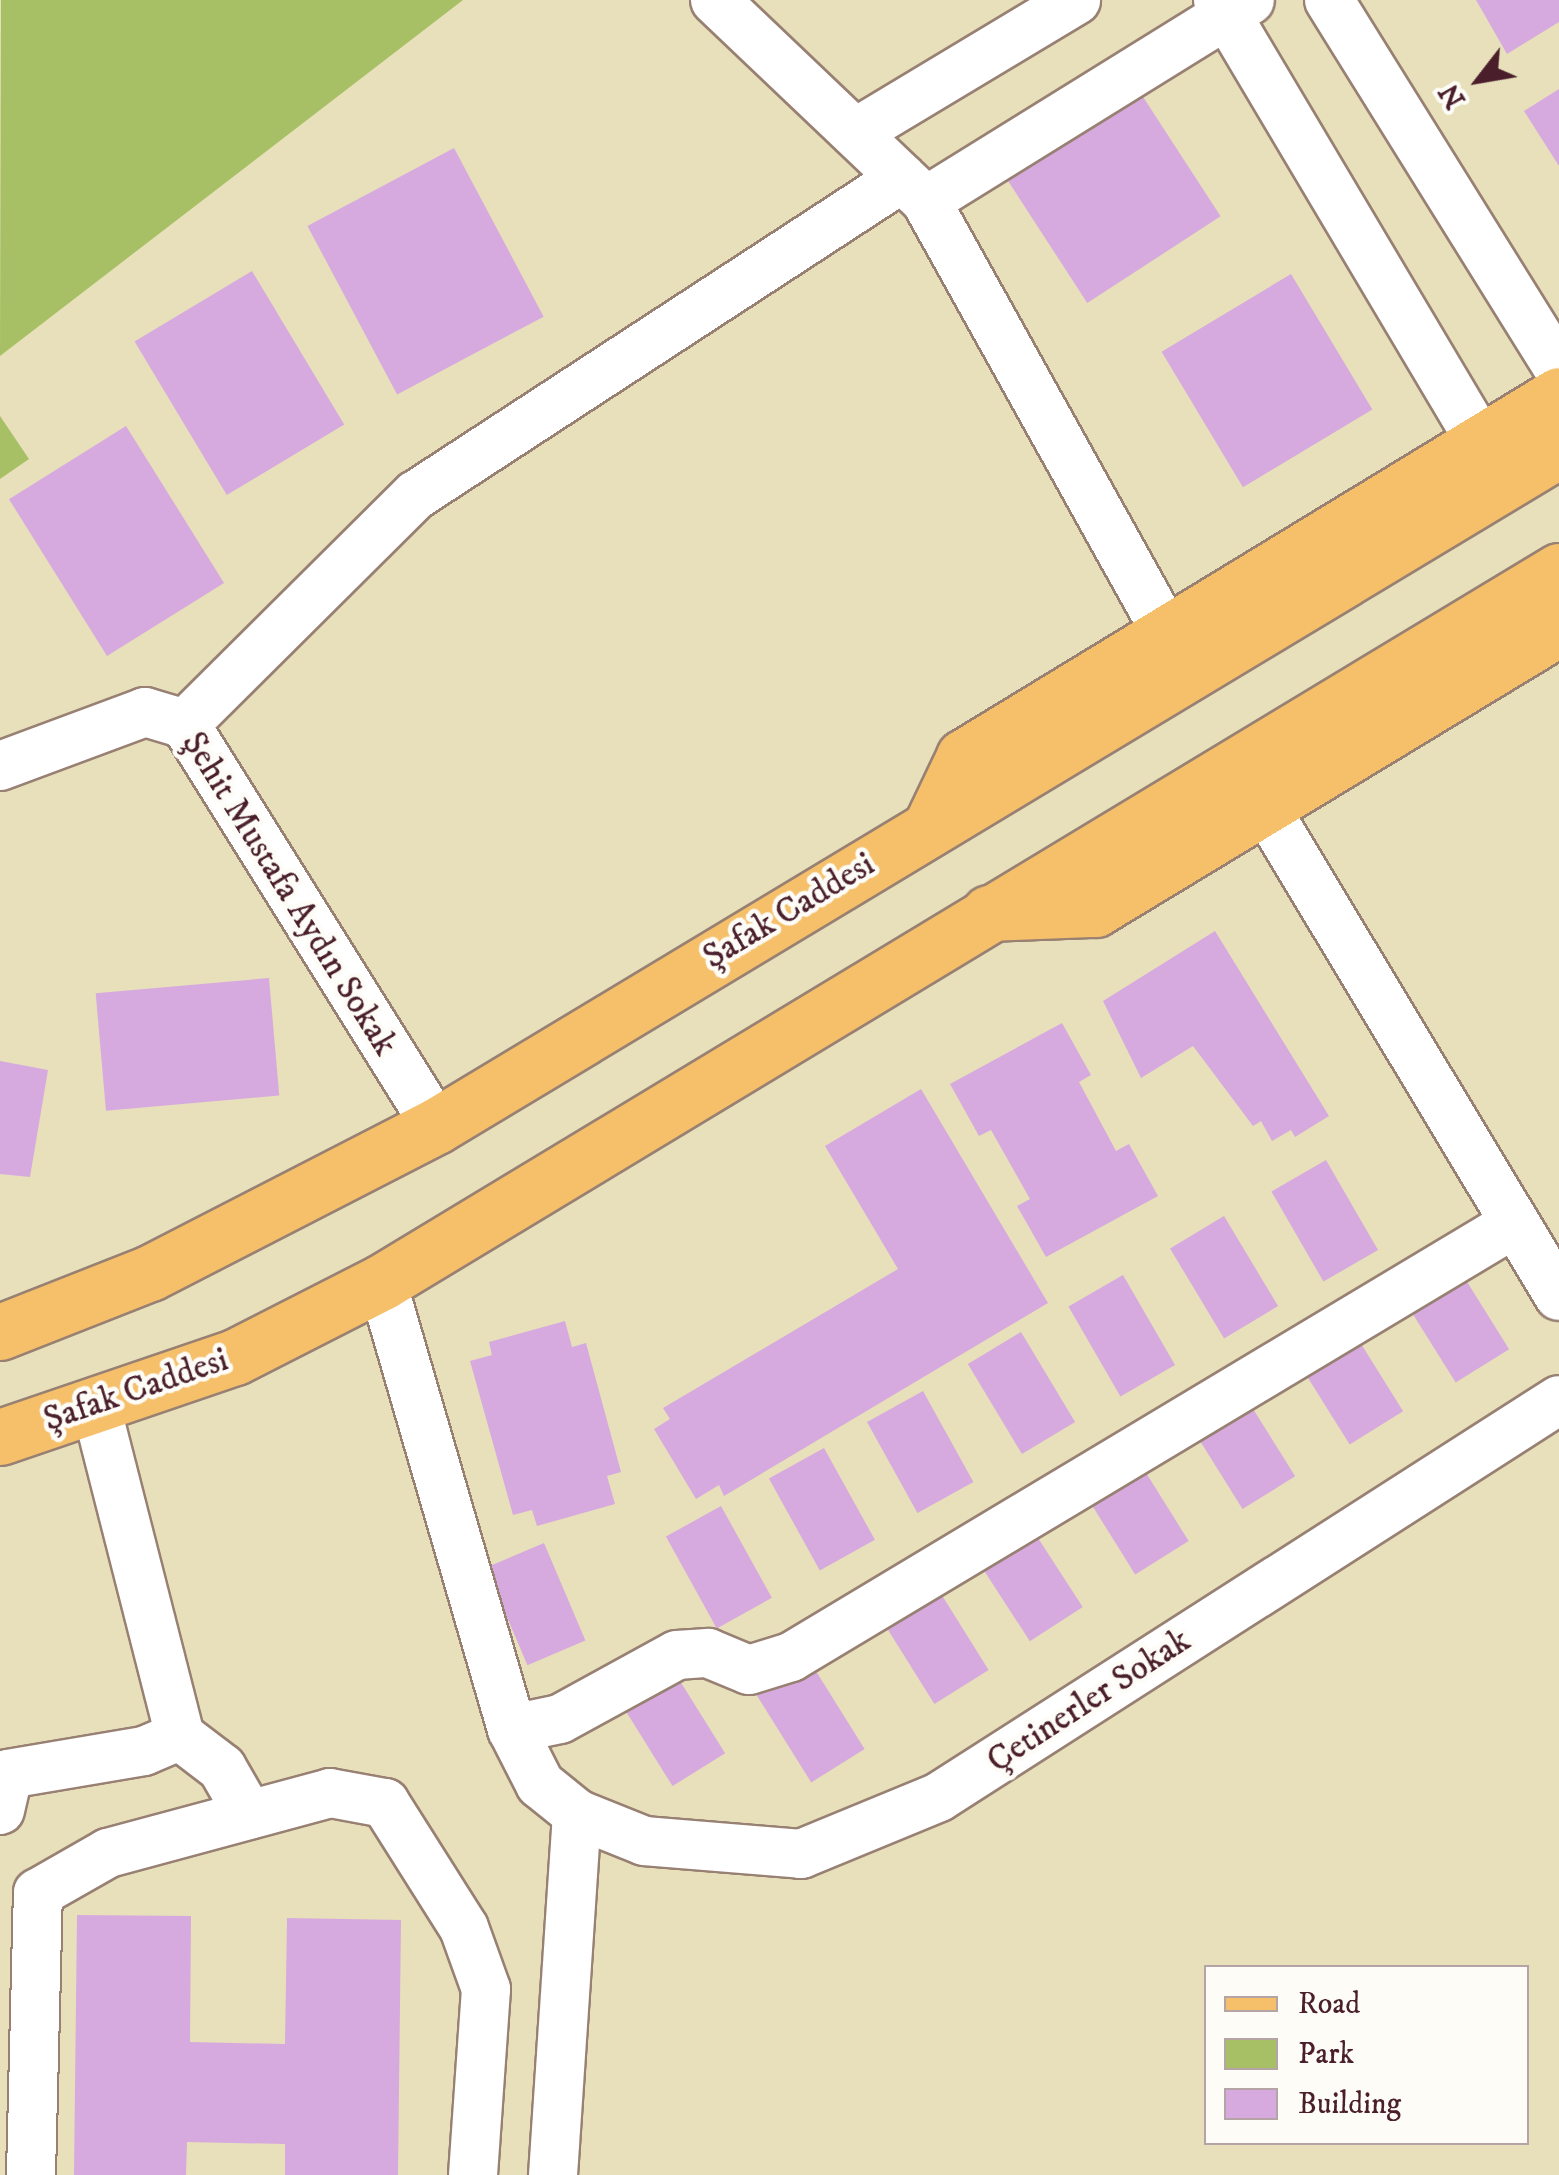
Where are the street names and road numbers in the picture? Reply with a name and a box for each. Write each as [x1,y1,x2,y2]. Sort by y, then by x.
street label: Şehit Mustafa Aydın Sokak [172,724,406,1064]
street label: Şafak Caddesi [696,843,882,979]
street label: Şafak Caddesi [38,1339,234,1441]
street label: Çetinerler Sokak [980,1620,1198,1782]

